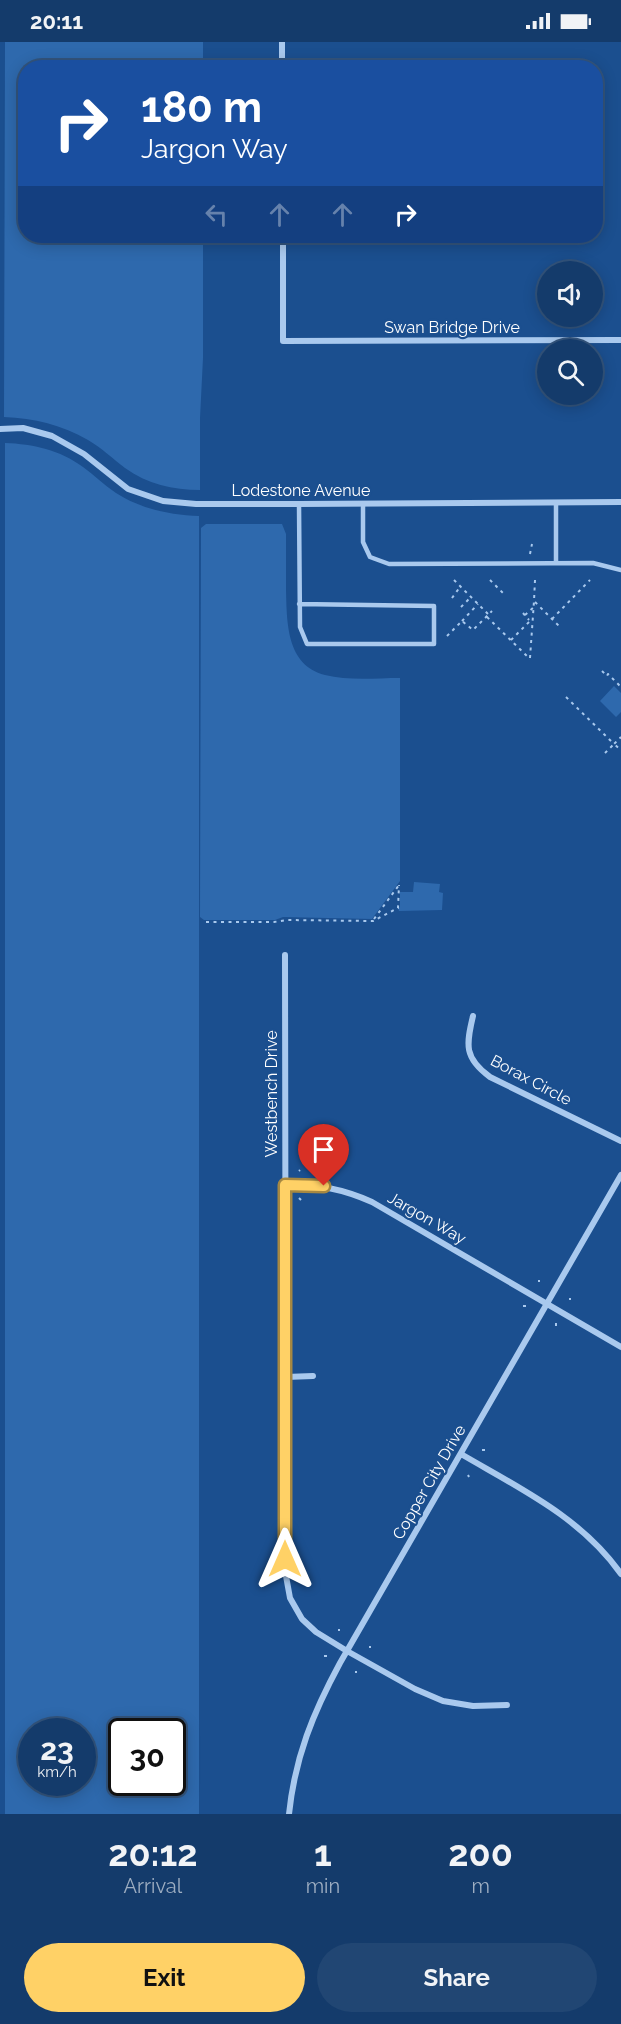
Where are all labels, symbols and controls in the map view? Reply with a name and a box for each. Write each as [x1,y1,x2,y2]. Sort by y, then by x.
text: 20:11 [30,8,83,34]
text: 180 m [141,83,262,132]
icon: right [42,84,120,162]
text: Jargon Way [141,133,288,164]
icon: left [200,198,233,231]
icon: ahead [263,198,296,231]
icon: ahead [326,198,359,231]
icon: right [389,198,422,231]
map controls [537,261,603,405]
button: sound [537,261,603,327]
street label: Swan Bridge Drive [384,318,520,337]
button: search [537,339,603,405]
street label: Lodestone Avenue [232,481,370,500]
street label: Westbench Drive [262,1030,281,1158]
street label: Borax Circle [487,1051,575,1109]
pin [298,1124,349,1186]
icon: arrive [307,1133,340,1166]
street label: Jargon Way [385,1188,470,1248]
street label: Copper City Drive [388,1421,470,1543]
position arrow [253,1527,317,1591]
speed limit sign: 30 [108,1718,186,1796]
text: 23 [40,1732,74,1767]
text: km/h [37,1763,77,1781]
text: 20:12 [108,1832,198,1874]
text: 1 [314,1832,332,1874]
text: 200 [448,1832,513,1874]
text: Arrival [124,1874,182,1898]
text: min [306,1874,340,1898]
text: m [471,1874,490,1898]
button: Exit [24,1943,305,2012]
button: Share [317,1943,597,2012]

